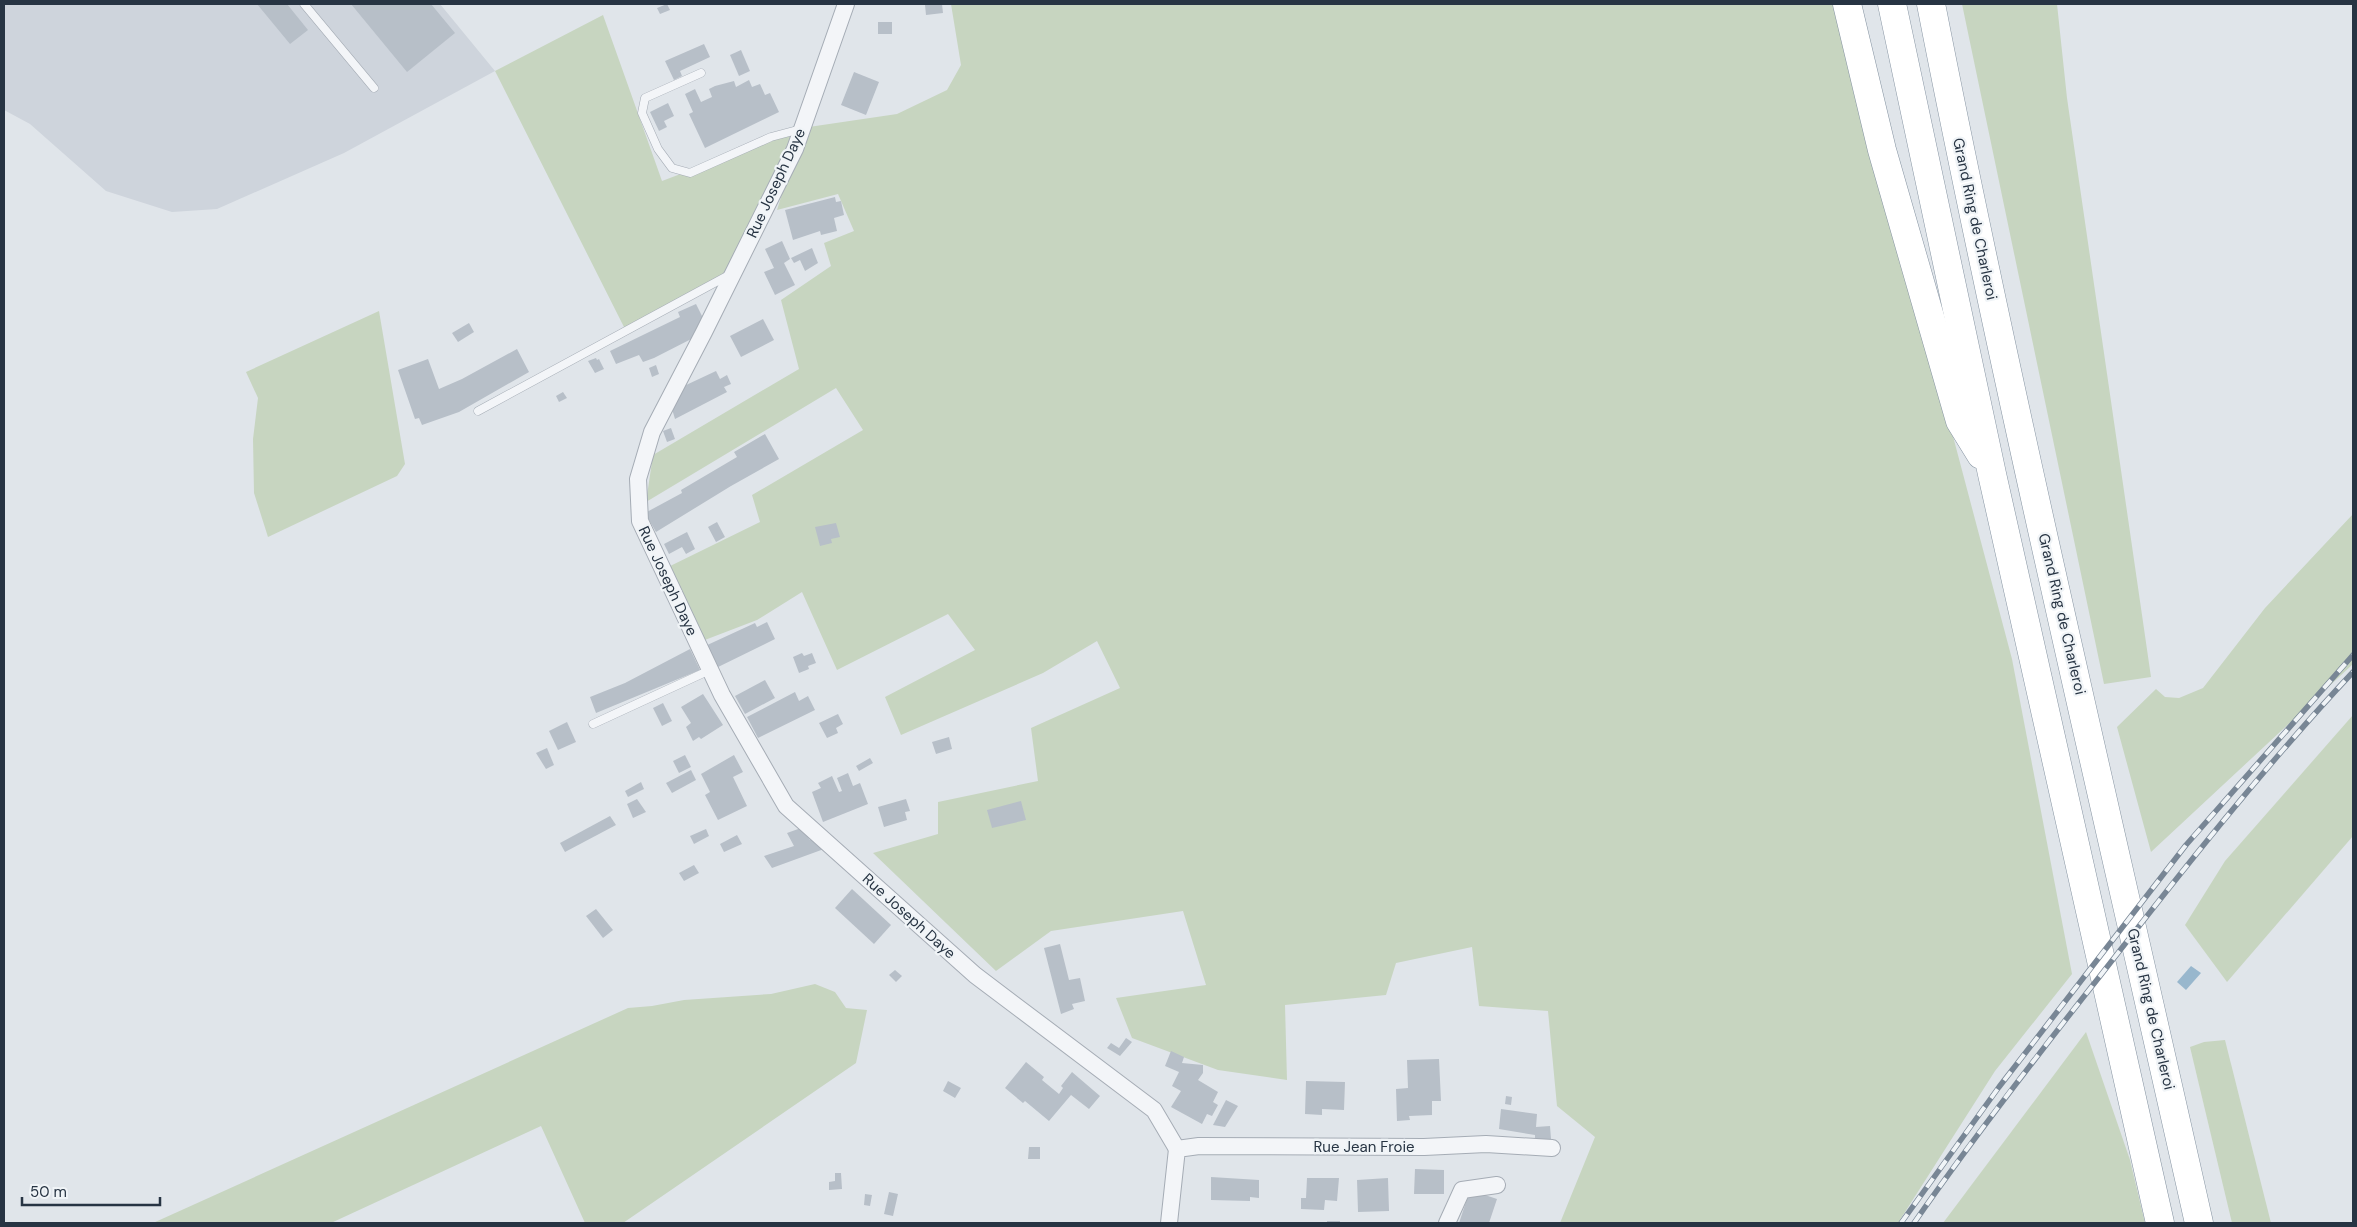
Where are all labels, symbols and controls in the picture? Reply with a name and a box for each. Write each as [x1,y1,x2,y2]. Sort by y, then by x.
street label: Rue Joseph Daye [742,125,810,241]
street label: Grand Ring de Charleroi [1948,136,2002,302]
street label: Rue Joseph Daye [634,523,702,639]
street label: Grand Ring de Charleroi [2034,531,2090,697]
street label: Rue Joseph Daye [858,869,960,963]
street label: Grand Ring de Charleroi [2123,926,2179,1092]
street label: Rue Jean Froie [1313,1137,1415,1157]
scale bar [22,1174,160,1206]
text: 50 m [30,1182,67,1202]

